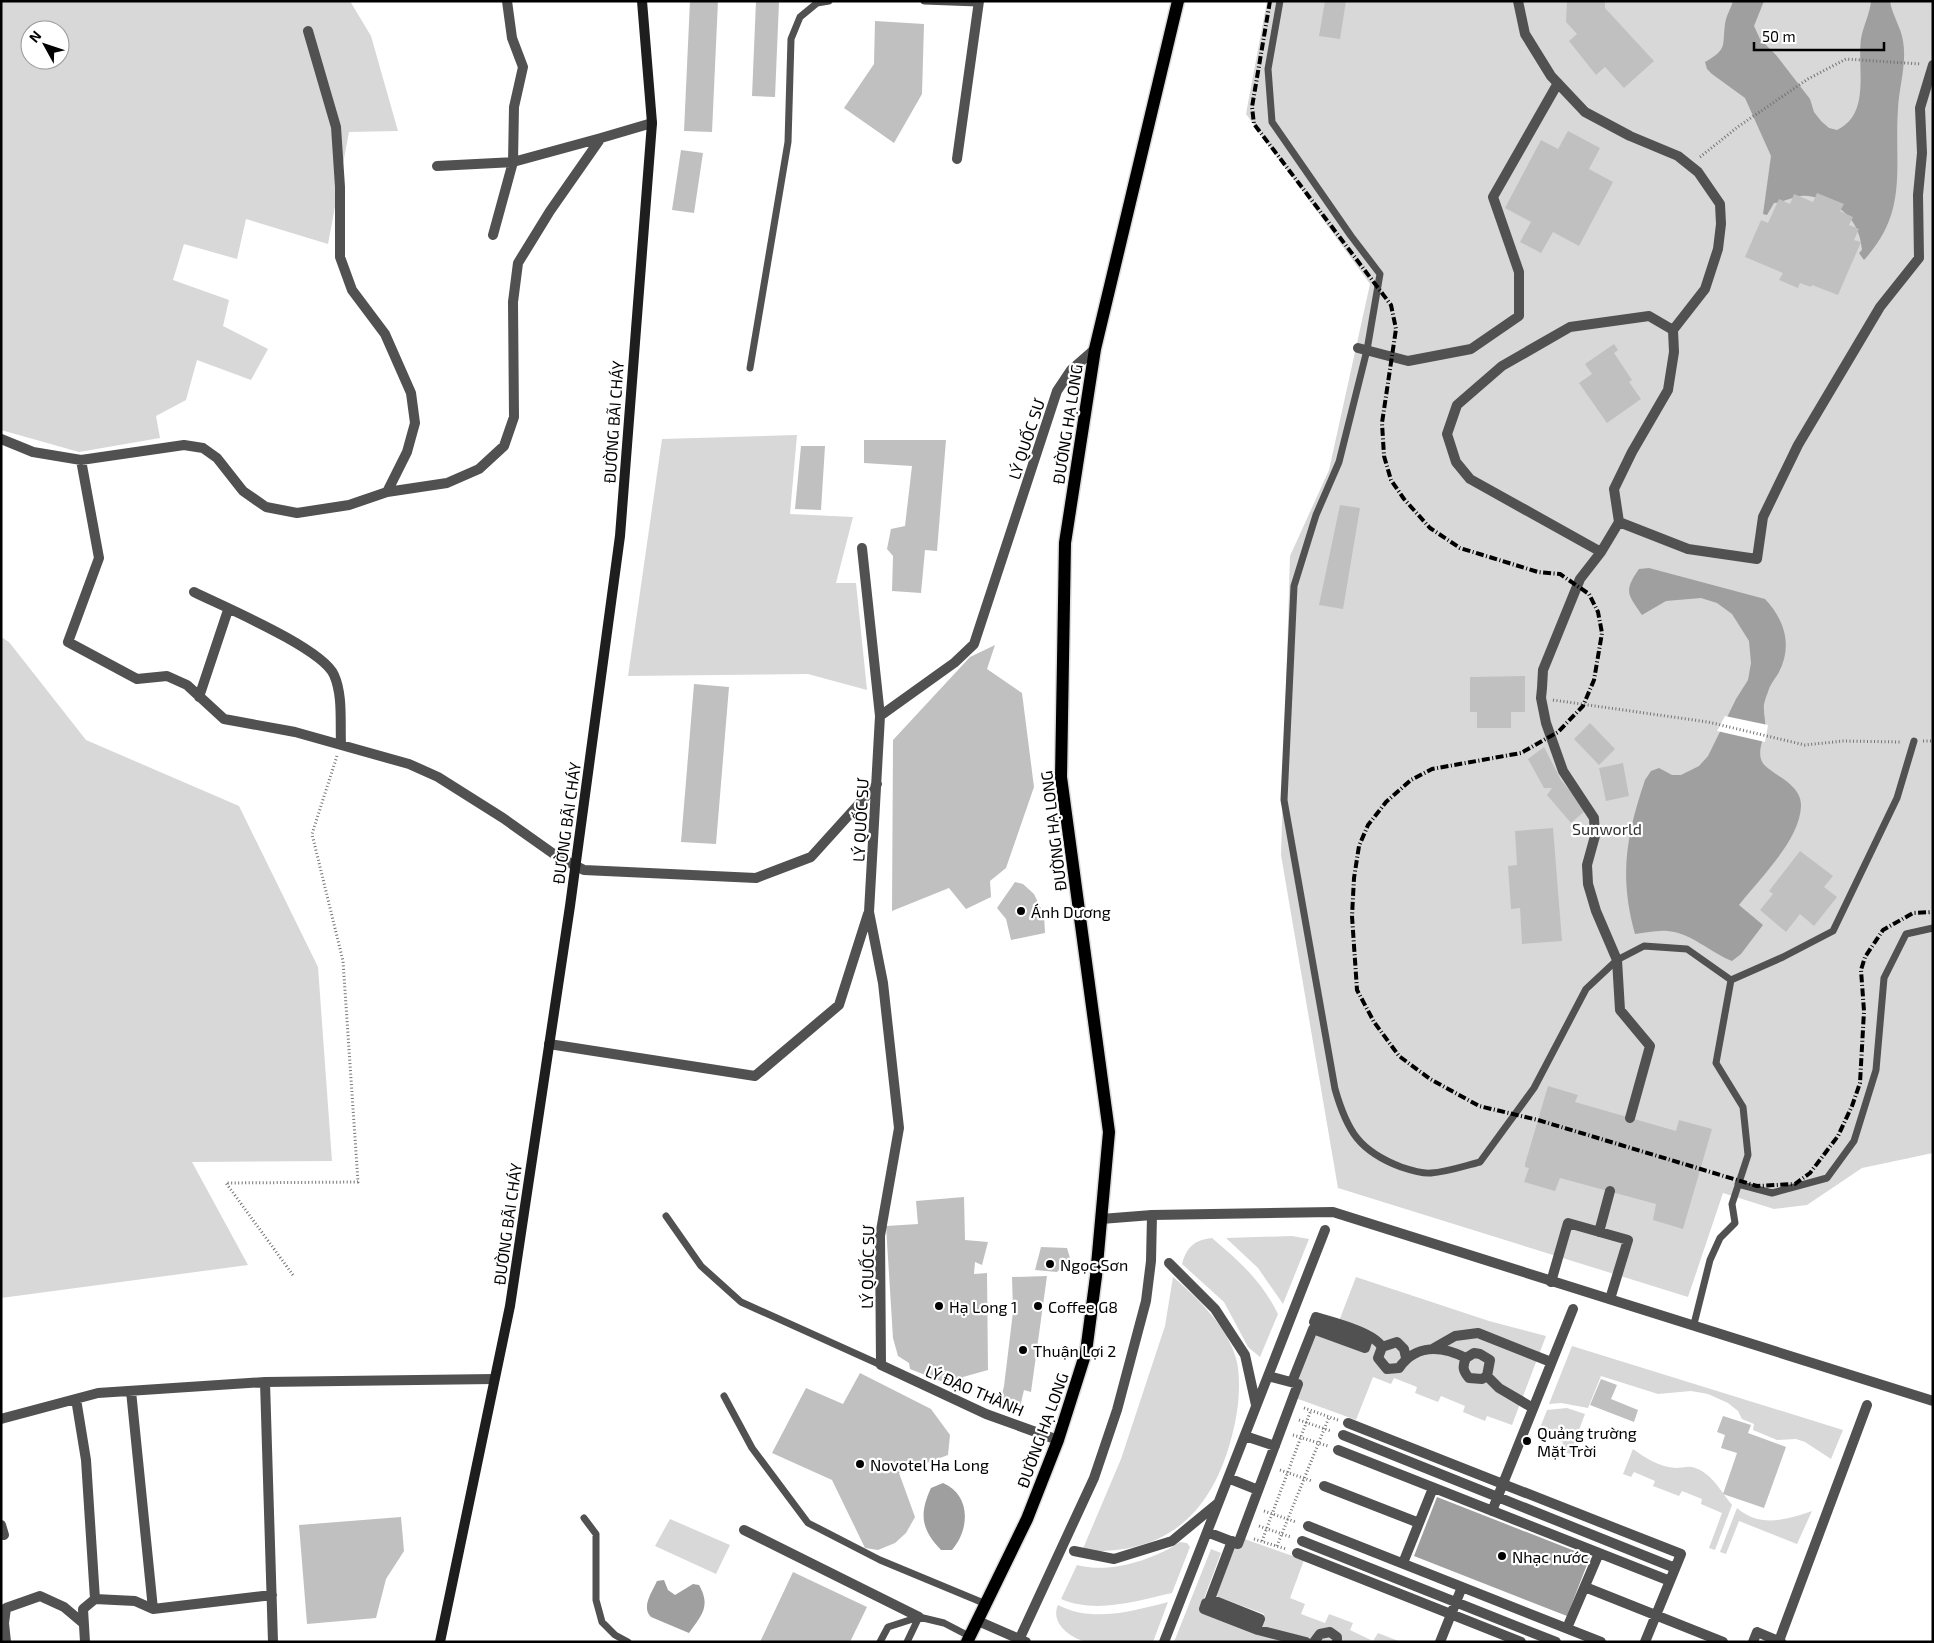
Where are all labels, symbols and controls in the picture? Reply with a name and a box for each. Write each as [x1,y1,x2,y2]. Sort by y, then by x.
north arrow [20,20,70,70]
scale bar [1754,20,1884,52]
text: N [25,27,44,46]
text: 50 m [1762,27,1796,45]
street label: ĐƯỜNG BÃI CHÁY [599,360,627,484]
street label: ĐƯỜNG HẠ LONG [1048,363,1086,485]
street label: LÝ QUỐC SƯ [1003,395,1049,482]
street label: ĐƯỜNG BÃI CHÁY [548,761,584,885]
street label: ĐƯỜNG HẠ LONG [1036,770,1070,892]
street label: LÝ QUỐC SƯ [847,777,873,862]
park label: Sunworld [1572,819,1642,838]
place label: Ánh Dương [1031,902,1111,921]
marker: Ánh Dương [1015,905,1027,917]
street label: ĐƯỜNG BÃI CHÁY [489,1162,525,1286]
street label: LÝ QUỐC SƯ [856,1224,878,1309]
place label: Ngọc Sơn [1060,1255,1128,1274]
marker: Ngọc Sơn [1044,1258,1056,1270]
place label: Hạ Long 1 [949,1297,1017,1316]
place label: Coffee G8 [1048,1297,1118,1316]
marker: Hạ Long 1 [933,1300,945,1312]
marker: Coffee G8 [1032,1300,1044,1312]
place label: Thuận Lợi 2 [1033,1341,1116,1360]
marker: Thuận Lợi 2 [1017,1344,1029,1356]
street label: LÝ ĐẠO THÀNH [923,1361,1027,1419]
street label: ĐƯỜNG HẠ LONG [1012,1370,1072,1490]
place label: Quảng trường Mặt Trời [1537,1423,1637,1460]
marker: Quảng trường Mặt Trời [1521,1435,1533,1447]
place label: Novotel Ha Long [870,1455,989,1474]
marker: Novotel Ha Long [854,1458,866,1470]
place label: Nhạc nước [1512,1547,1589,1566]
marker: Nhạc nước [1496,1550,1508,1562]

